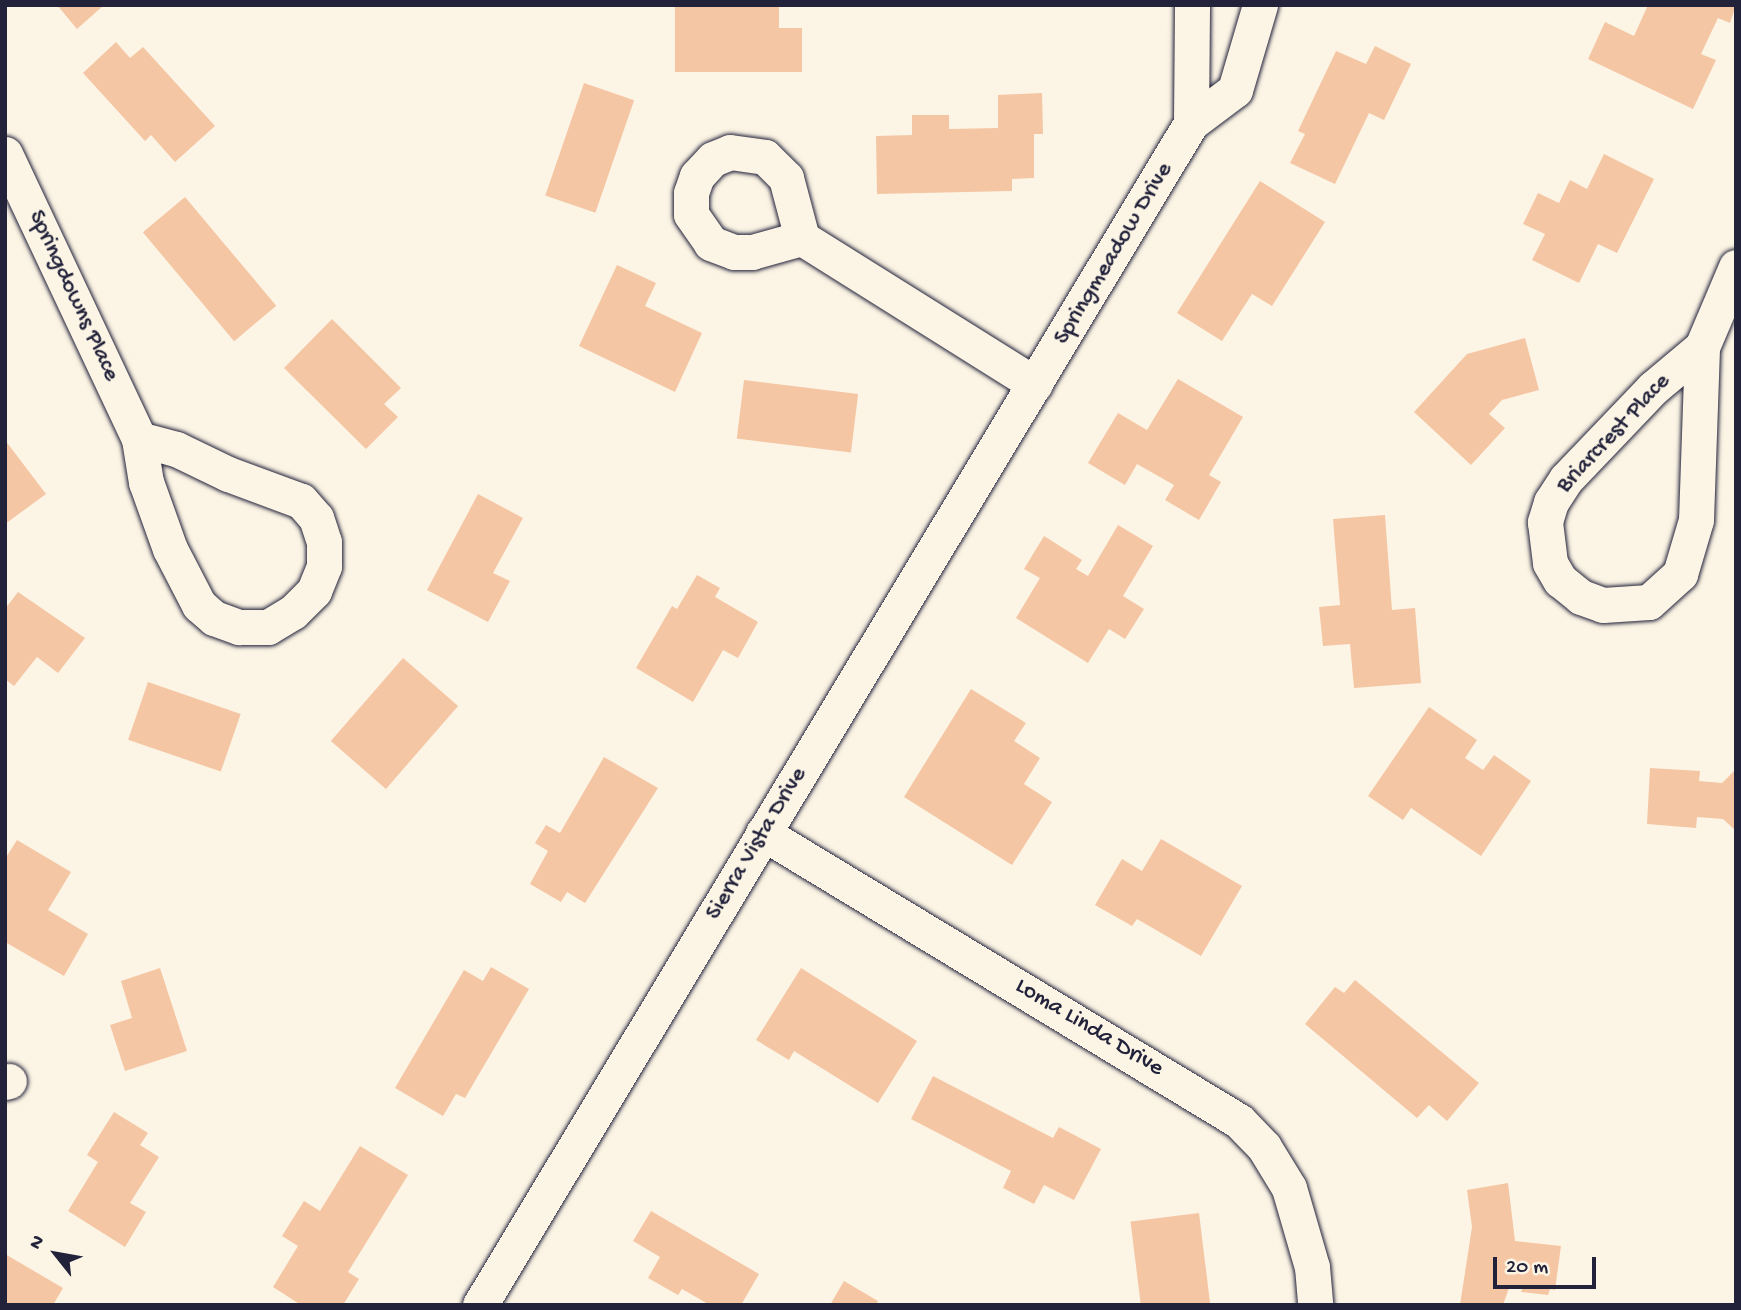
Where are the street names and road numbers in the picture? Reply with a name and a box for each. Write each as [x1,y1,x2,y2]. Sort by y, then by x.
street label: Springmeadow Drive [1048,158,1180,350]
street label: Springdowns Place [21,206,125,386]
street label: Briarcrest Place [1551,368,1677,500]
street label: Sierra Vista Drive [700,762,814,926]
street label: Loma Linda Drive [1010,972,1168,1084]

